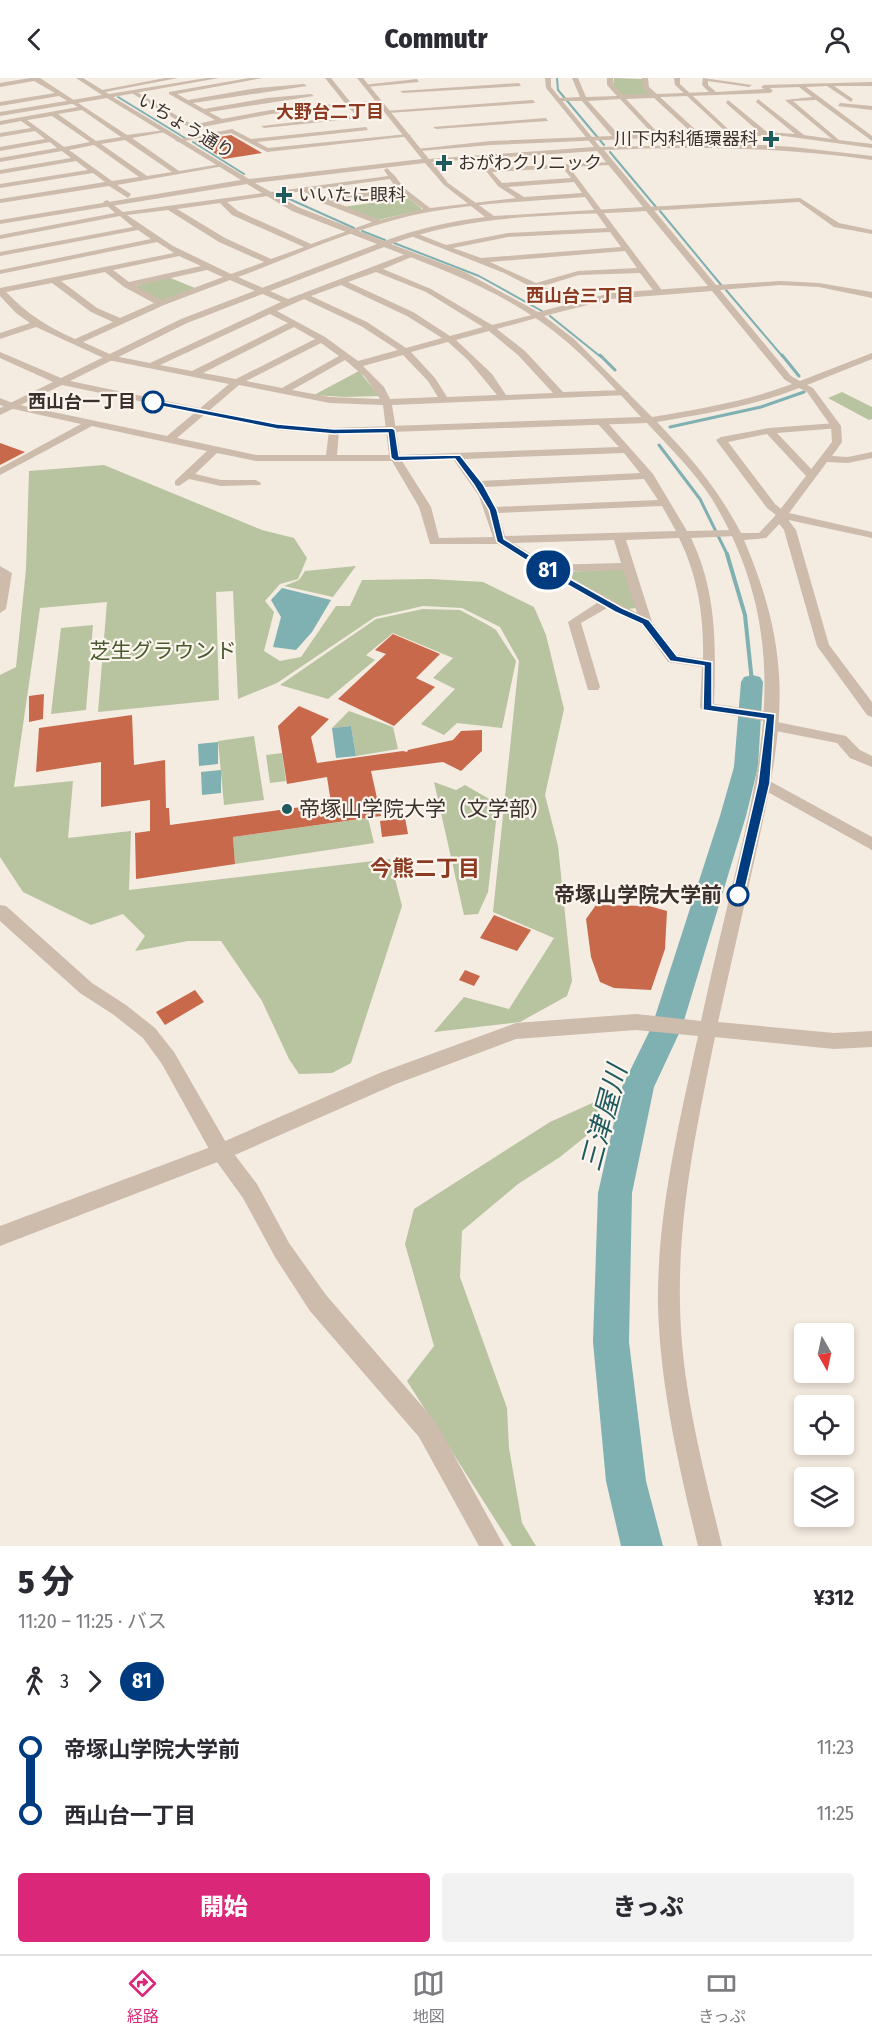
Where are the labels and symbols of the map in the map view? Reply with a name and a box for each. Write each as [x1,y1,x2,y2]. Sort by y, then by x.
street label: いちょう通り [134,89,238,163]
district label: 大野台二丁目 [276,101,384,123]
place label: 川下内科循環器科 [614,128,758,150]
marker: 川下内科循環器科 [762,130,780,148]
place label: おがわクリニック [458,152,602,174]
marker: おがわクリニック [435,154,453,172]
place label: いいたに眼科 [298,184,406,206]
marker: いいたに眼科 [275,186,293,204]
district label: 西山台三丁目 [526,285,634,307]
place label: 西山台一丁目 [28,391,136,413]
marker: 西山台一丁目 [142,391,164,413]
line badge: 81 [521,550,575,590]
park label: 芝生グラウンド [90,638,237,664]
place label: 帝塚山学院大学（文学部） [299,796,551,822]
marker: 帝塚山学院大学（文学部） [280,802,294,816]
district label: 今熊二丁目 [370,855,480,882]
place label: 帝塚山学院大学前 [554,882,722,908]
marker: 帝塚山学院大学前 [727,884,749,906]
water label: 三津屋川 [575,1059,634,1174]
north arrow [794,1323,854,1383]

